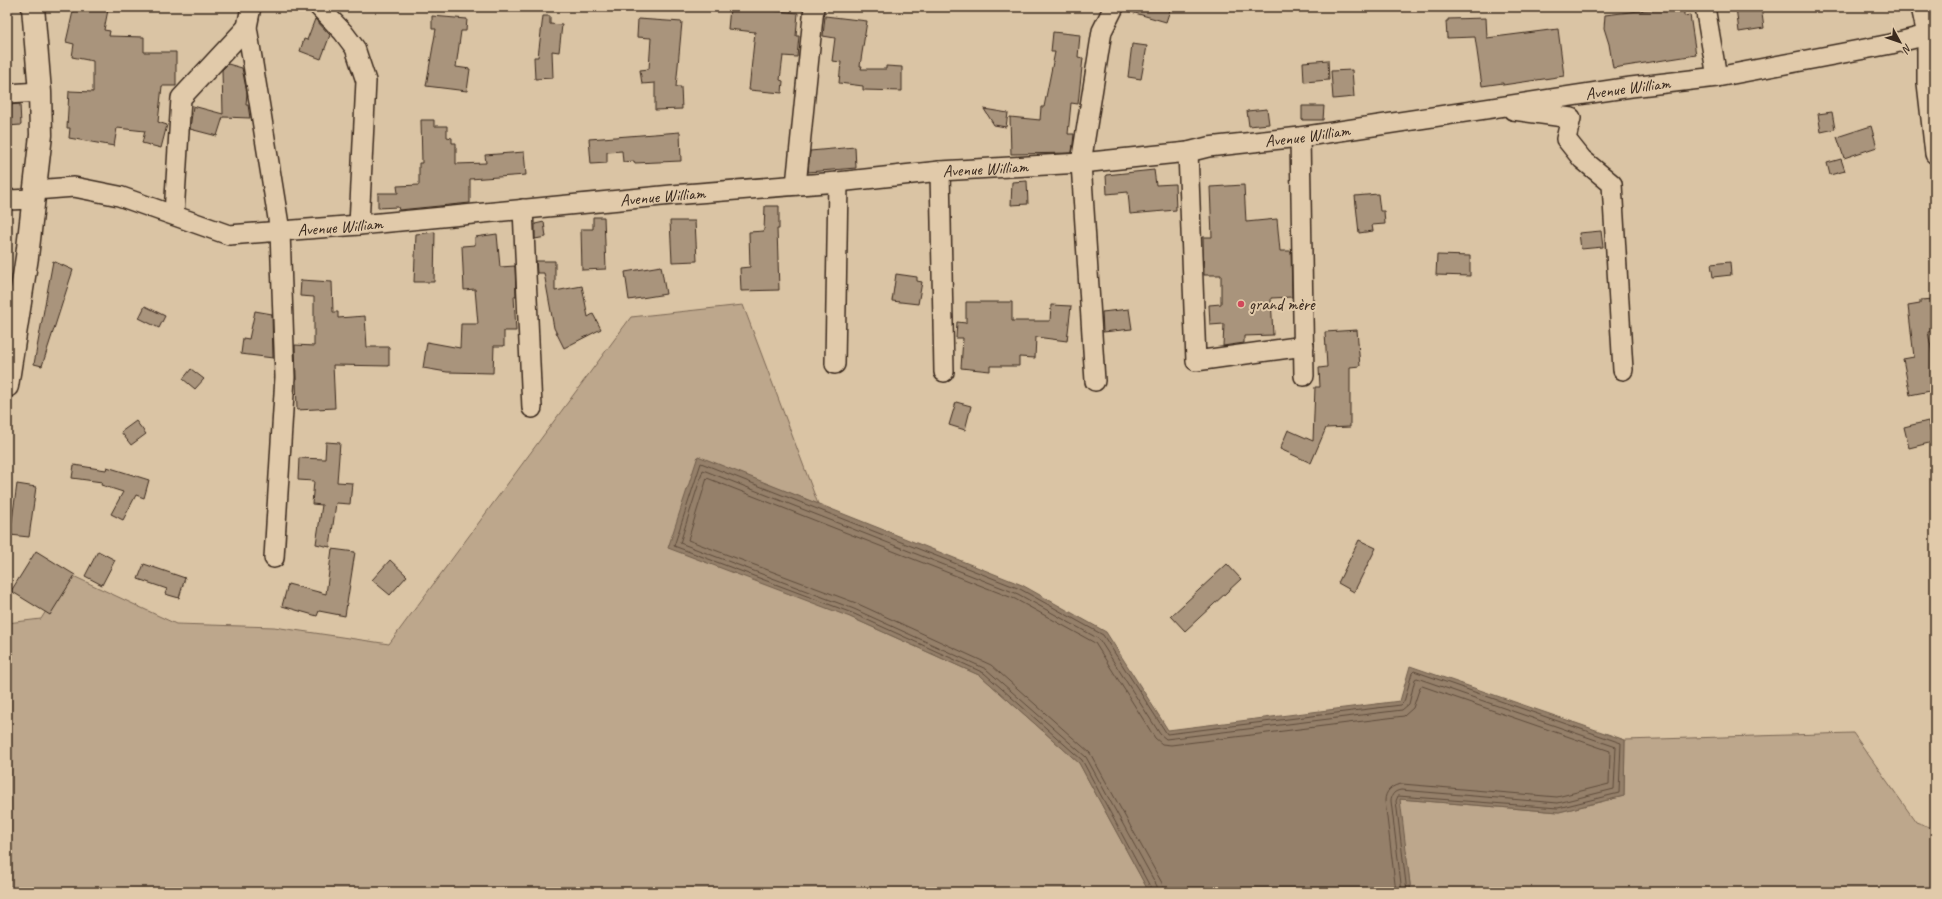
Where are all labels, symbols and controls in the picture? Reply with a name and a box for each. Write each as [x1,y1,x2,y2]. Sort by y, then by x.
north arrow [1880,22,1920,62]
text: N [1899,41,1915,57]
street label: Avenue William [1584,72,1673,104]
street label: Avenue William [1264,119,1353,151]
street label: Avenue William [942,155,1030,181]
street label: Avenue William [619,182,708,210]
street label: Avenue William [297,212,385,240]
place label: grand mère [1249,294,1316,315]
marker: grand mère [1236,299,1246,309]

